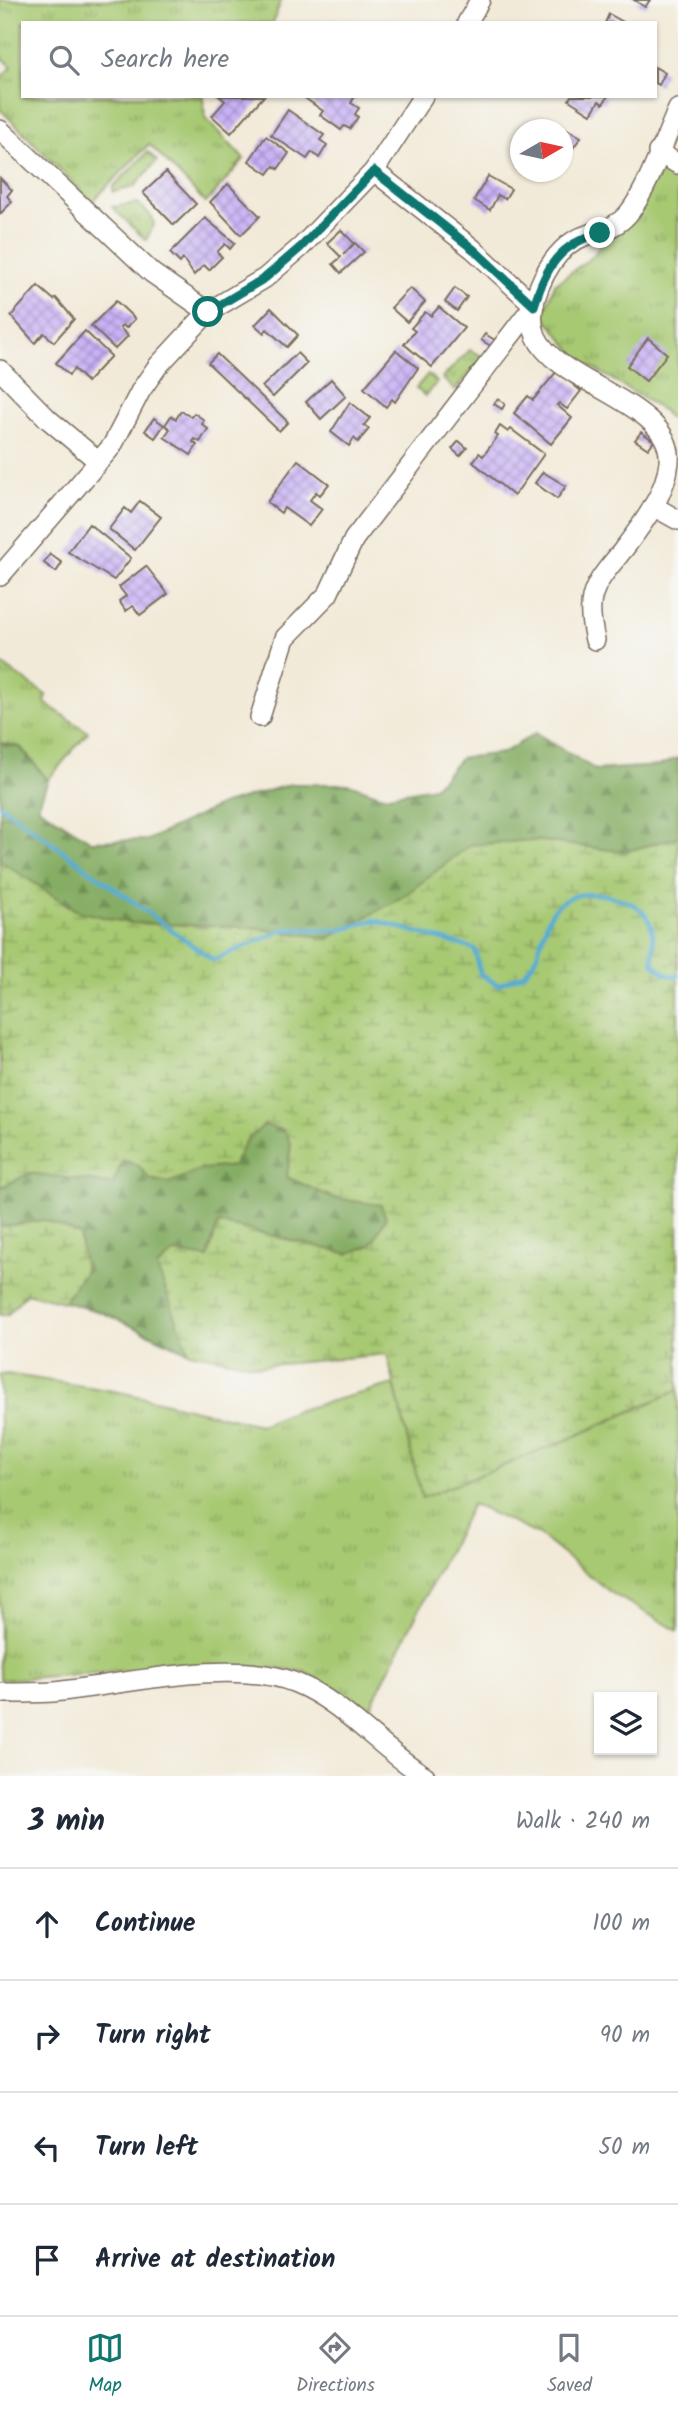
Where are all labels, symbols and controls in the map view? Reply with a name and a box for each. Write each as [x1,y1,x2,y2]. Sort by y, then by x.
search box [21,21,657,98]
text: Search here [101,39,229,81]
icon: search [45,41,83,79]
north arrow [510,119,573,182]
route end [584,217,615,248]
route start [192,296,223,327]
map controls [594,1692,657,1755]
button: layers [594,1692,657,1755]
text: 3 min [28,1798,105,1846]
text: Walk · 240 m [516,1804,650,1840]
text: Continue [95,1903,196,1945]
icon: ahead [28,1905,66,1943]
text: 100 m [592,1906,650,1942]
text: Turn right [95,2015,211,2057]
icon: right [28,2017,66,2055]
text: 90 m [600,2018,650,2054]
text: Turn left [95,2127,198,2169]
icon: left [28,2129,66,2167]
text: 50 m [599,2130,650,2166]
text: Arrive at destination [95,2239,335,2281]
icon: arrive [28,2241,66,2279]
tab: Map [86,2329,124,2401]
tab: Directions [296,2329,375,2401]
tab: Saved [547,2329,592,2401]

